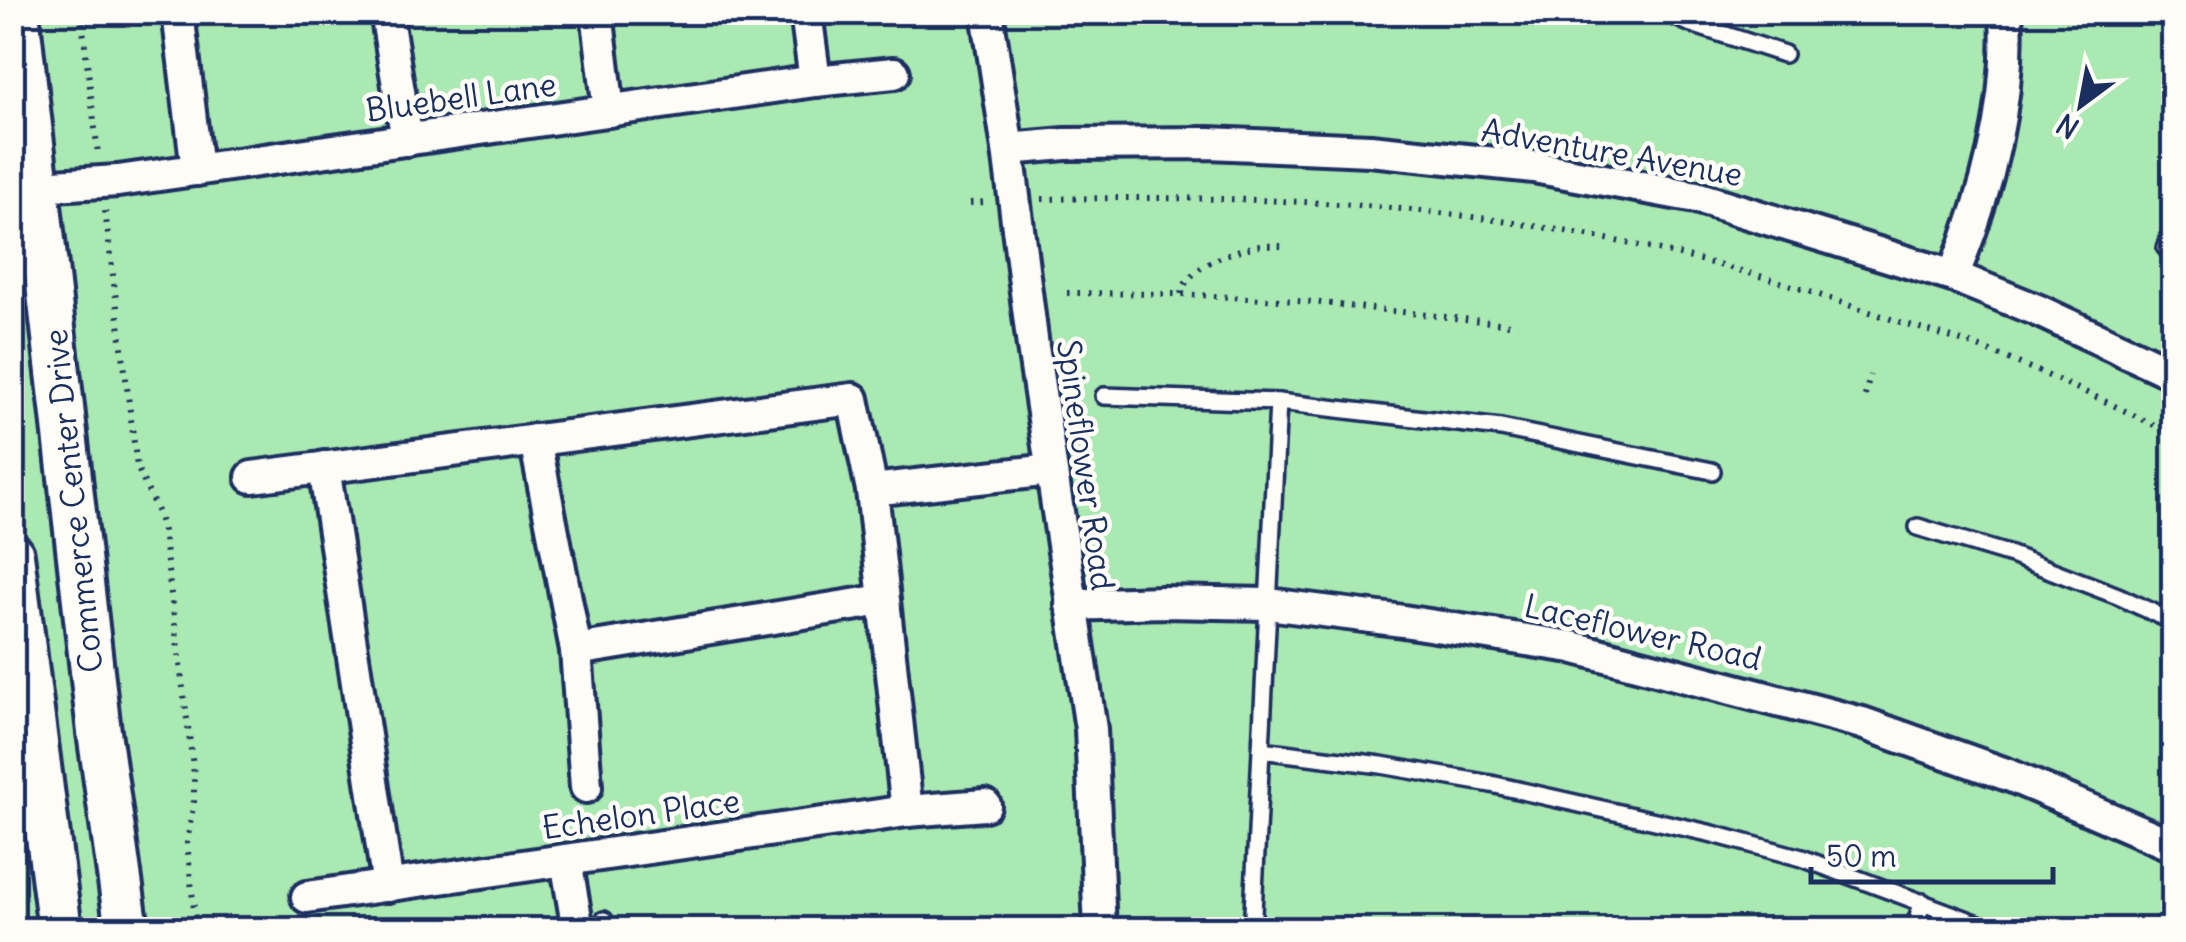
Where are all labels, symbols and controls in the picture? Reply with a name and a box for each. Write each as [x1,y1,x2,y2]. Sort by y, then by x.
north arrow [2031,55,2131,155]
street label: Bluebell Lane [363,63,559,131]
text: N [2050,106,2085,147]
street label: Adventure Avenue [1478,109,1746,195]
street label: Commerce Center Drive [35,327,111,675]
street label: Spineflower Road [1048,337,1124,593]
street label: Laceflower Road [1520,585,1766,679]
street label: Echelon Place [540,780,742,848]
scale bar [1811,822,2054,884]
text: 50 m [1826,837,1896,875]

